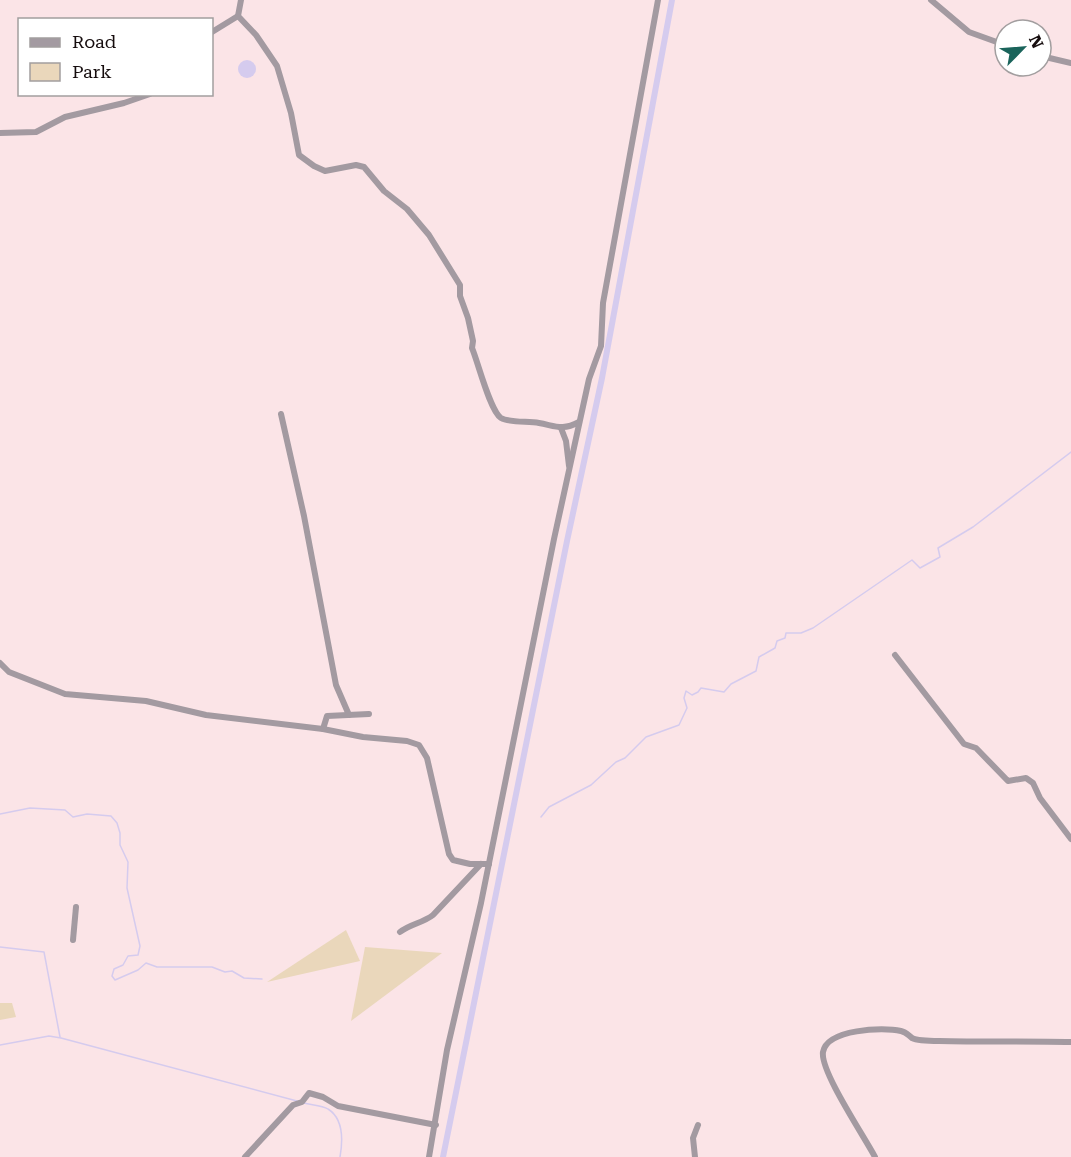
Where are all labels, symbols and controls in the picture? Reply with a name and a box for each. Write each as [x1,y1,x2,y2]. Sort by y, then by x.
legend [18,18,213,96]
north arrow [993,18,1053,78]
text: Road [72,31,117,52]
text: N [1025,32,1047,51]
text: Park [72,61,112,82]

